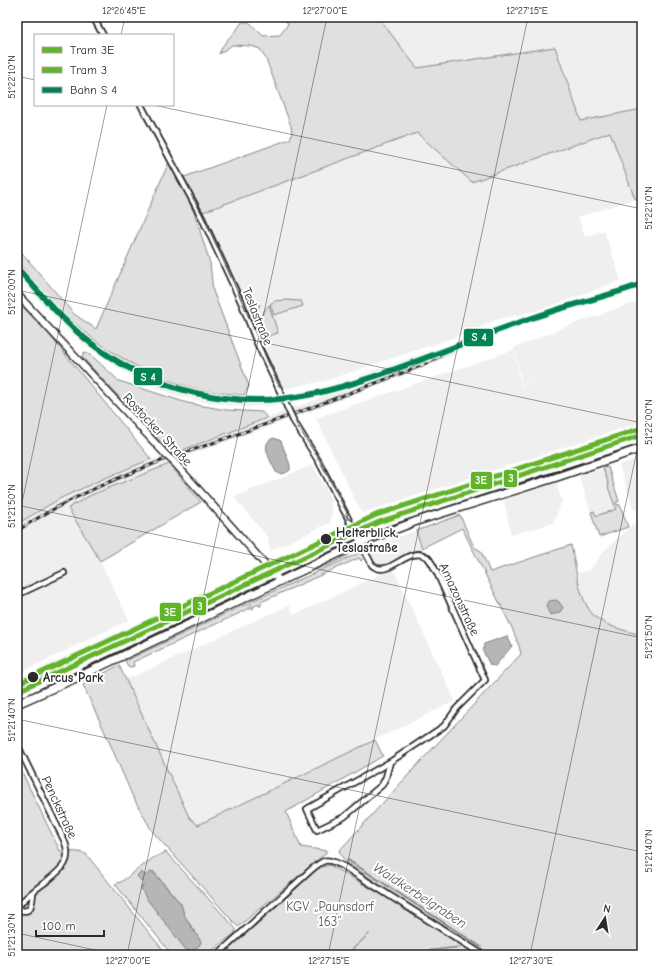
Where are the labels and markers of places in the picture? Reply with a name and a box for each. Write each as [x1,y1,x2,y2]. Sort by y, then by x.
place label: Heiterblick, Teslastraße [336,525,398,555]
marker: Heiterblick, Teslastraße [319,532,333,546]
marker: Arcus Park [26,670,40,684]
place label: Arcus Park [43,670,104,685]

